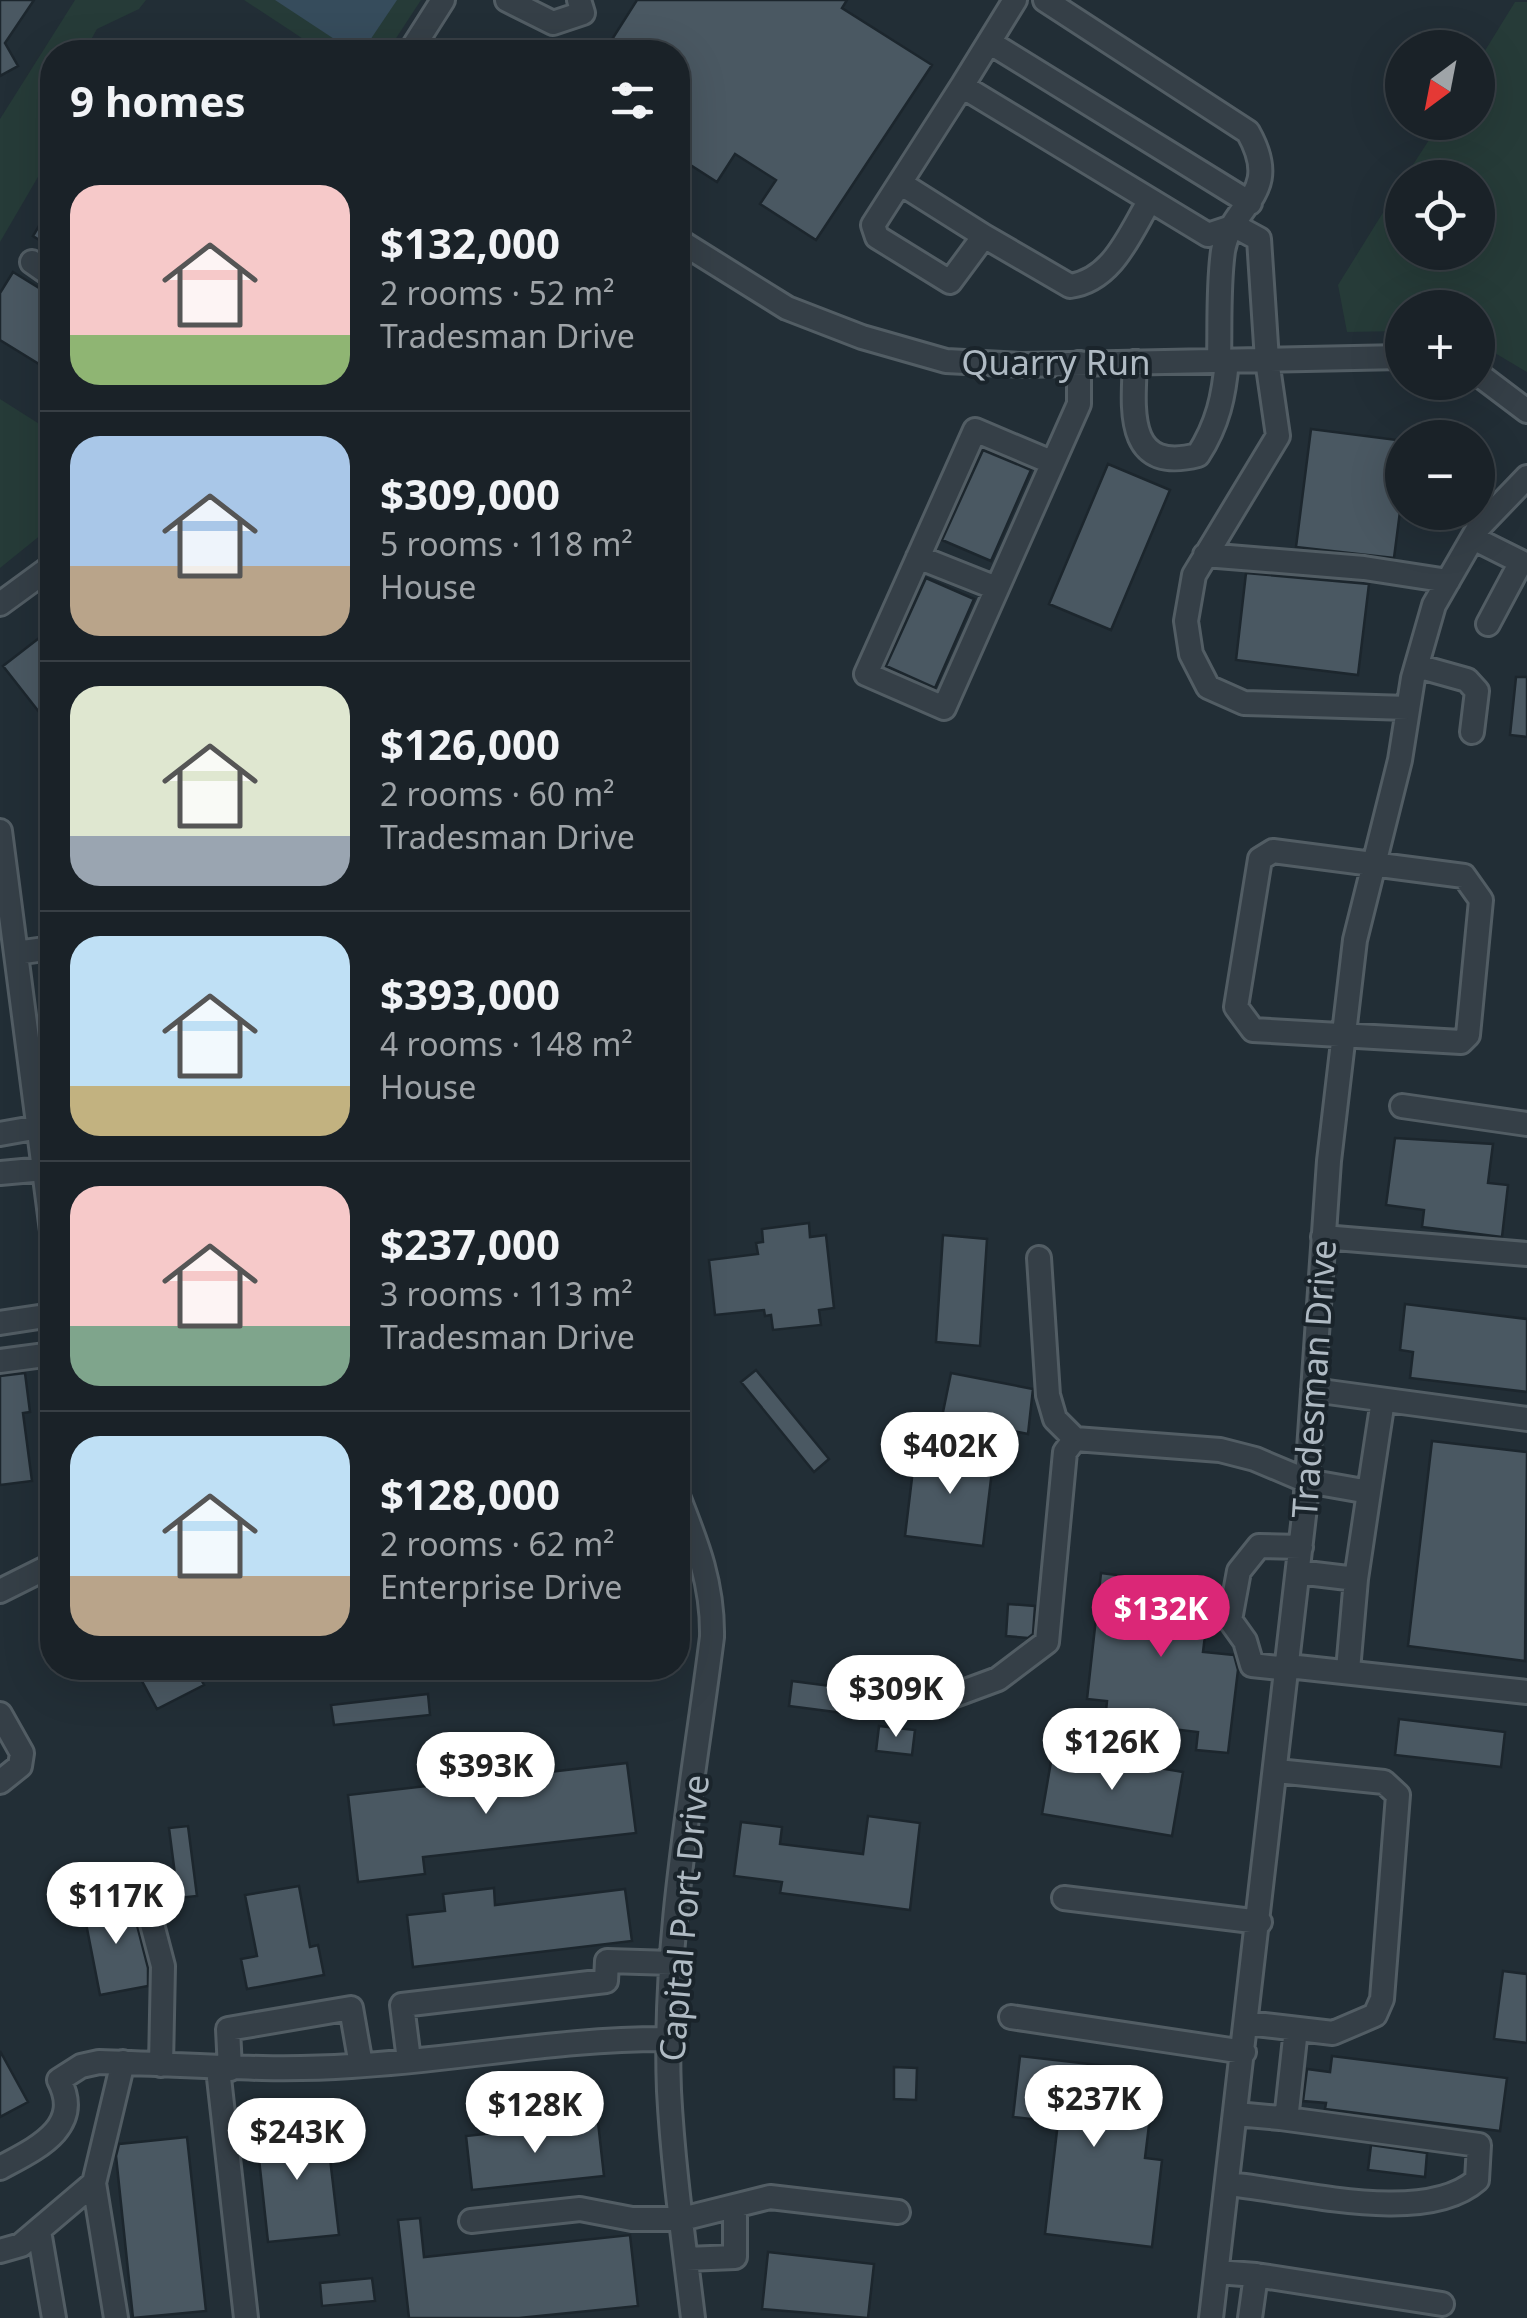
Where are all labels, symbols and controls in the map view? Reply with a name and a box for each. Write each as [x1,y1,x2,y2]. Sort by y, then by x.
north arrow [1385,30,1495,140]
map controls [1385,30,1495,530]
text: 9 homes [70,72,246,129]
icon: filters [605,73,660,128]
button: locate [1385,160,1495,270]
text: $132,000 [380,214,560,271]
icon: home [150,225,270,345]
text: 2 rooms · 52 m² [380,271,614,314]
button: + [1385,290,1495,400]
text: Tradesman Drive [380,314,635,357]
street label: Quarry Run [961,338,1151,385]
button: − [1385,420,1495,530]
text: $309,000 [380,465,560,522]
icon: home [150,476,270,596]
text: 5 rooms · 118 m² [380,522,633,565]
text: House [380,565,476,608]
text: $126,000 [380,715,560,772]
icon: home [150,726,270,846]
text: 2 rooms · 60 m² [380,772,614,815]
text: Tradesman Drive [380,815,635,858]
text: $393,000 [380,965,560,1022]
icon: home [150,976,270,1096]
text: 4 rooms · 148 m² [380,1022,633,1065]
text: House [380,1065,476,1108]
text: $237,000 [380,1215,560,1272]
icon: home [150,1226,270,1346]
street label: Tradesman Drive [1280,1238,1346,1520]
text: 3 rooms · 113 m² [380,1272,633,1315]
text: Tradesman Drive [380,1315,635,1358]
pin: $402K [880,1412,1020,1497]
text: $402K [903,1423,997,1466]
text: $128,000 [380,1465,560,1522]
icon: home [150,1476,270,1596]
text: 2 rooms · 62 m² [380,1522,614,1565]
text: Enterprise Drive [380,1565,622,1608]
pin: $132K [1091,1575,1231,1660]
text: $132K [1114,1586,1208,1629]
pin: $309K [826,1655,966,1740]
text: $309K [849,1666,943,1709]
pin: $126K [1042,1708,1182,1793]
text: $126K [1065,1719,1159,1762]
pin: $393K [416,1732,556,1817]
text: $393K [439,1743,533,1786]
street label: Capital Port Drive [647,1773,719,2063]
pin: $117K [46,1862,186,1947]
text: $117K [69,1873,163,1916]
pin: $237K [1024,2065,1164,2150]
pin: $128K [465,2071,605,2156]
text: $237K [1047,2076,1141,2119]
text: $128K [488,2082,582,2125]
pin: $243K [227,2098,367,2183]
text: $243K [250,2109,344,2152]

